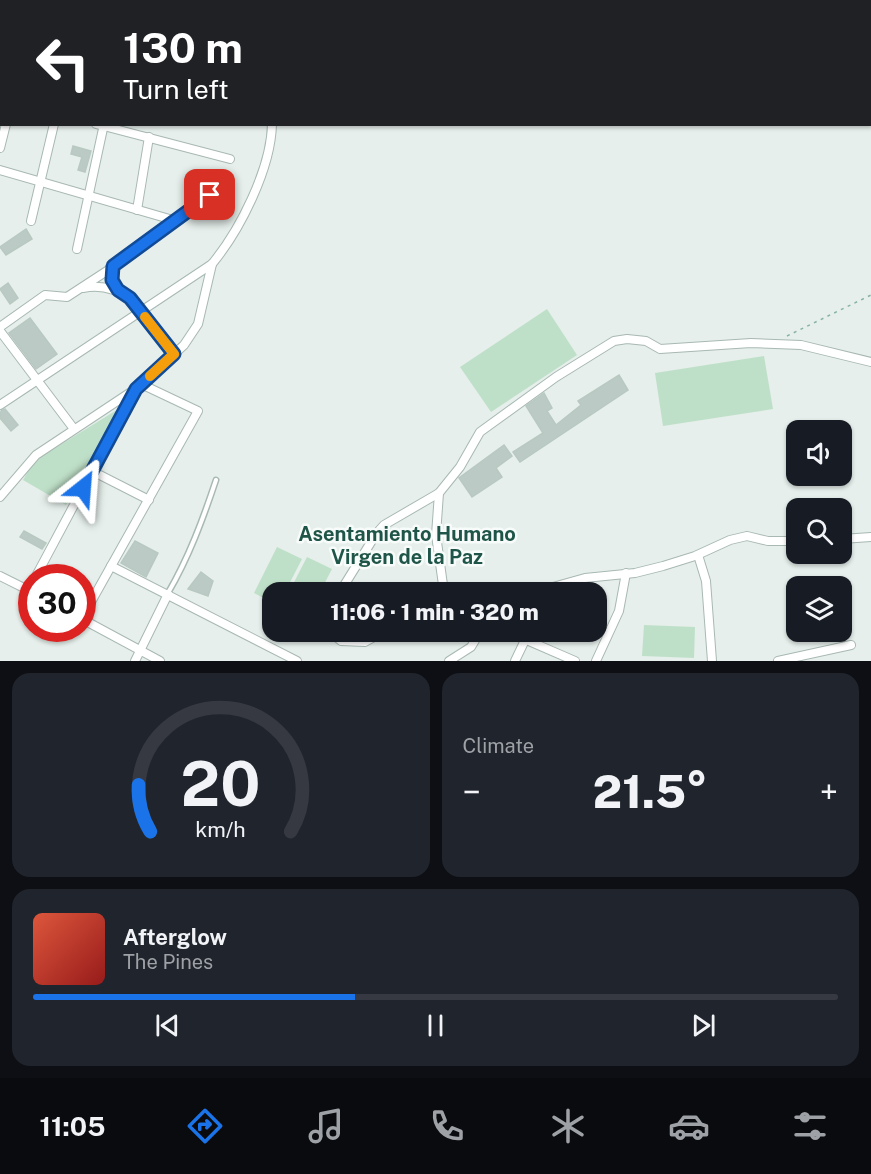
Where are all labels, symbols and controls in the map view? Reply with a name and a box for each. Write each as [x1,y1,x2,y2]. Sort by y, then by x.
text: 130 m [123,23,243,72]
icon: left [24,24,102,102]
text: Turn left [123,73,229,105]
pin [184,169,235,220]
icon: arrive [193,178,226,211]
map controls [786,420,852,642]
button: sound [786,420,852,486]
position arrow [51,456,115,520]
button: search [786,498,852,564]
district label: Asentamiento Humano Virgen de la Paz [298,522,516,569]
speed limit sign: 30 [18,564,96,642]
button: layers [786,576,852,642]
text: 11:06 · 1 min · 320 m [330,599,539,625]
text: Climate [463,734,534,758]
text: 20 [181,747,261,820]
text: 21.5° [593,765,708,818]
text: − [463,773,481,811]
text: + [820,773,838,811]
text: km/h [196,817,246,842]
text: Afterglow [123,924,227,950]
text: The Pines [123,950,213,974]
icon: previous [151,1009,184,1042]
icon: pause [419,1009,452,1042]
icon: next [687,1009,720,1042]
icon: directions [184,1105,226,1147]
icon: music [305,1105,347,1147]
icon: phone [426,1105,468,1147]
icon: climate [547,1105,589,1147]
icon: car [668,1105,710,1147]
icon: filters [789,1105,831,1147]
text: 11:05 [39,1110,106,1142]

